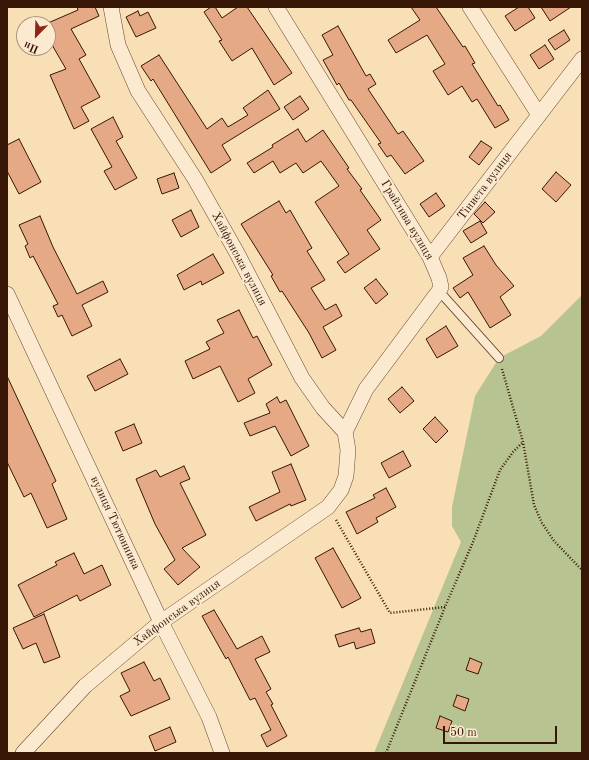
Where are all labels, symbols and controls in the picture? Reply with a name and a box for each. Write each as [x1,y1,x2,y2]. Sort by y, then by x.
north arrow [16,16,56,56]
text: Пн [22,39,41,55]
street label: Тіниста вулиця [455,149,515,223]
street label: Грайлива вулиця [377,177,437,263]
street label: Хайфонська вулиця [208,210,270,308]
street label: вулиця Тютюнника [87,474,143,572]
street label: Хайфонська вулиця [131,577,223,649]
scale bar [445,718,559,744]
text: 50 m [450,727,477,739]

